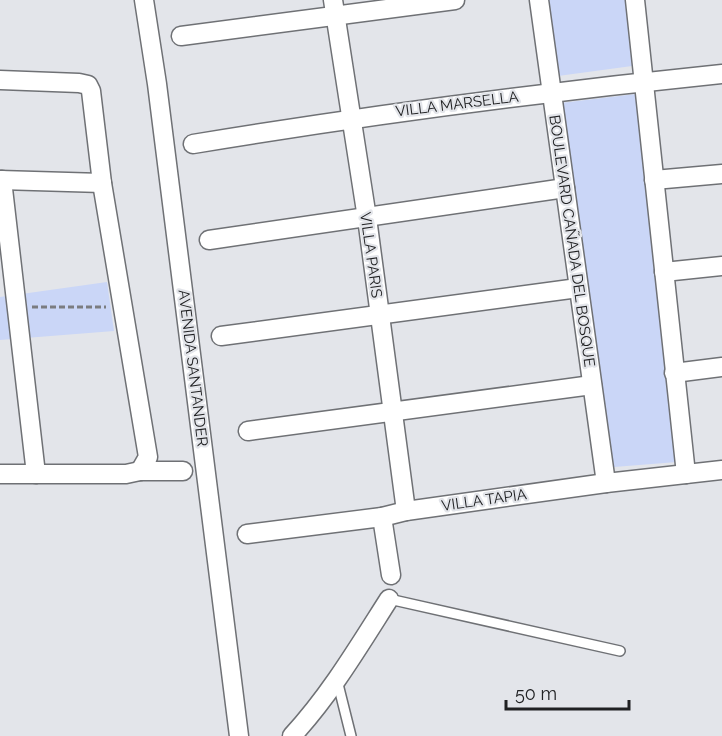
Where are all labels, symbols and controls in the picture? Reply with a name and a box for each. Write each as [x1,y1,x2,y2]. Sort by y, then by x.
street label: VILLA MARSELLA [394,88,520,120]
street label: BOULEVARD CAÑADA DEL BOSQUE [545,114,599,368]
street label: VILLA PARIS [356,211,386,299]
street label: AVENIDA SANTANDER [174,289,212,448]
street label: VILLA TAPIA [440,485,528,515]
scale bar [506,673,629,711]
text: 50 m [515,683,557,704]

